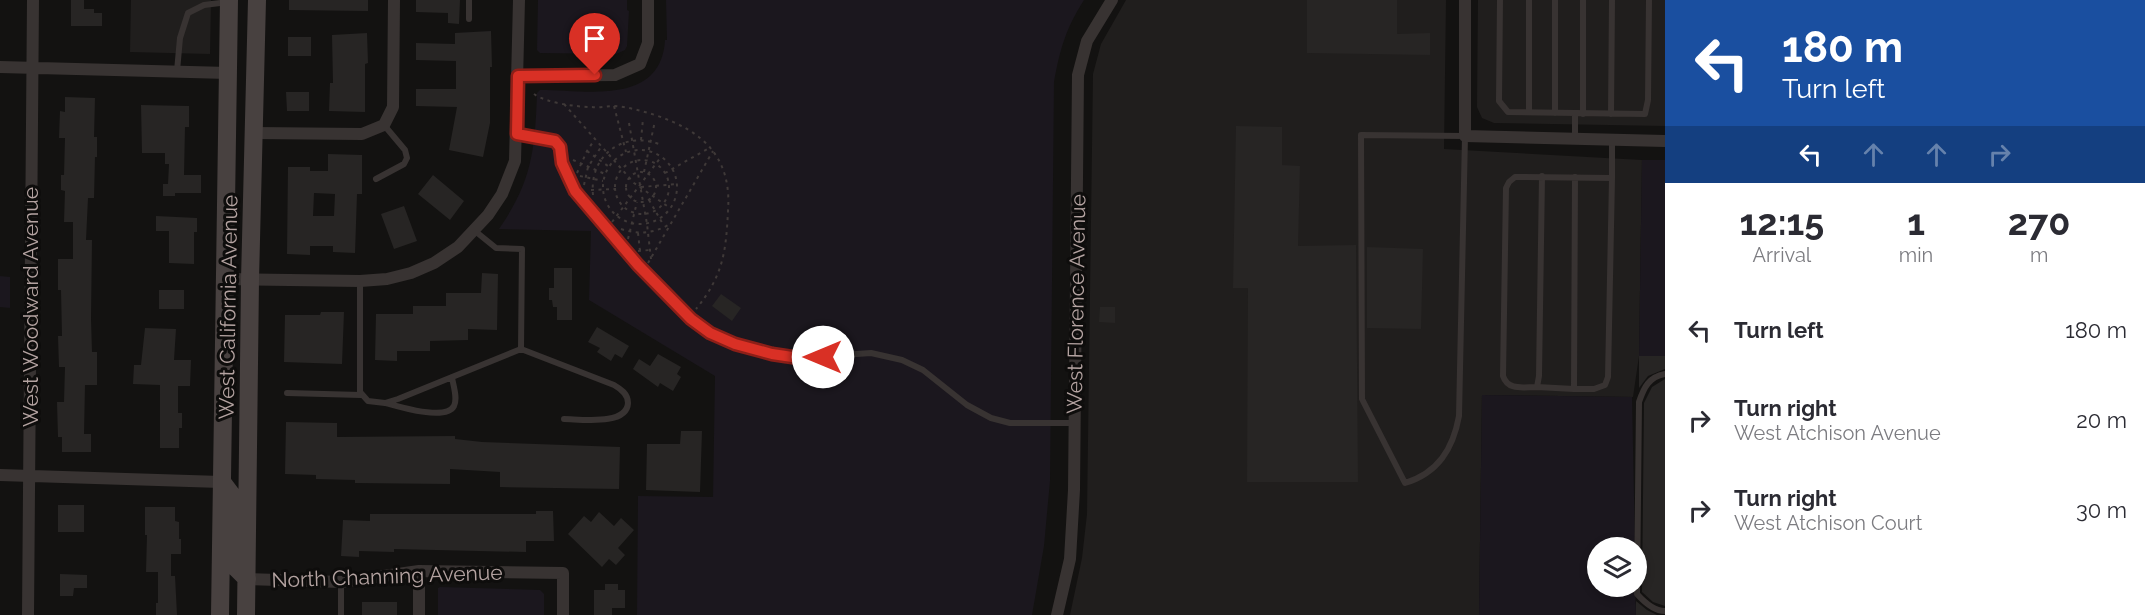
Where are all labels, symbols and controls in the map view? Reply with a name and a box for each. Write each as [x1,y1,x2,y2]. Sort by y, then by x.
pin [569,13,620,75]
icon: arrive [578,22,611,55]
text: 180 m [1782,23,1903,72]
icon: left [1683,24,1761,102]
text: Turn left [1782,73,1885,104]
icon: left [1794,138,1827,171]
icon: ahead [1857,138,1890,171]
icon: ahead [1920,138,1953,171]
icon: right [1983,138,2016,171]
street label: West Woodward Avenue [18,187,43,427]
street label: West California Avenue [214,194,242,420]
street label: West Florence Avenue [1062,194,1090,414]
text: 12:15 [1740,201,1824,243]
text: 1 [1907,201,1925,243]
text: 270 [2008,201,2070,243]
text: Arrival [1753,243,1811,267]
text: min [1899,243,1933,267]
text: m [2030,243,2048,267]
icon: left [1683,314,1716,347]
text: Turn left [1734,317,1824,343]
text: 180 m [2065,317,2127,343]
position arrow [791,325,855,389]
text: Turn right [1734,395,1837,421]
icon: right [1683,404,1716,437]
text: 20 m [2076,407,2127,433]
text: West Atchison Avenue [1734,421,1941,445]
text: Turn right [1734,485,1837,511]
icon: right [1683,494,1716,527]
text: 30 m [2076,497,2127,523]
text: West Atchison Court [1734,511,1922,535]
map controls [1587,537,1647,597]
button: layers [1587,537,1647,597]
street label: North Channing Avenue [271,559,503,593]

